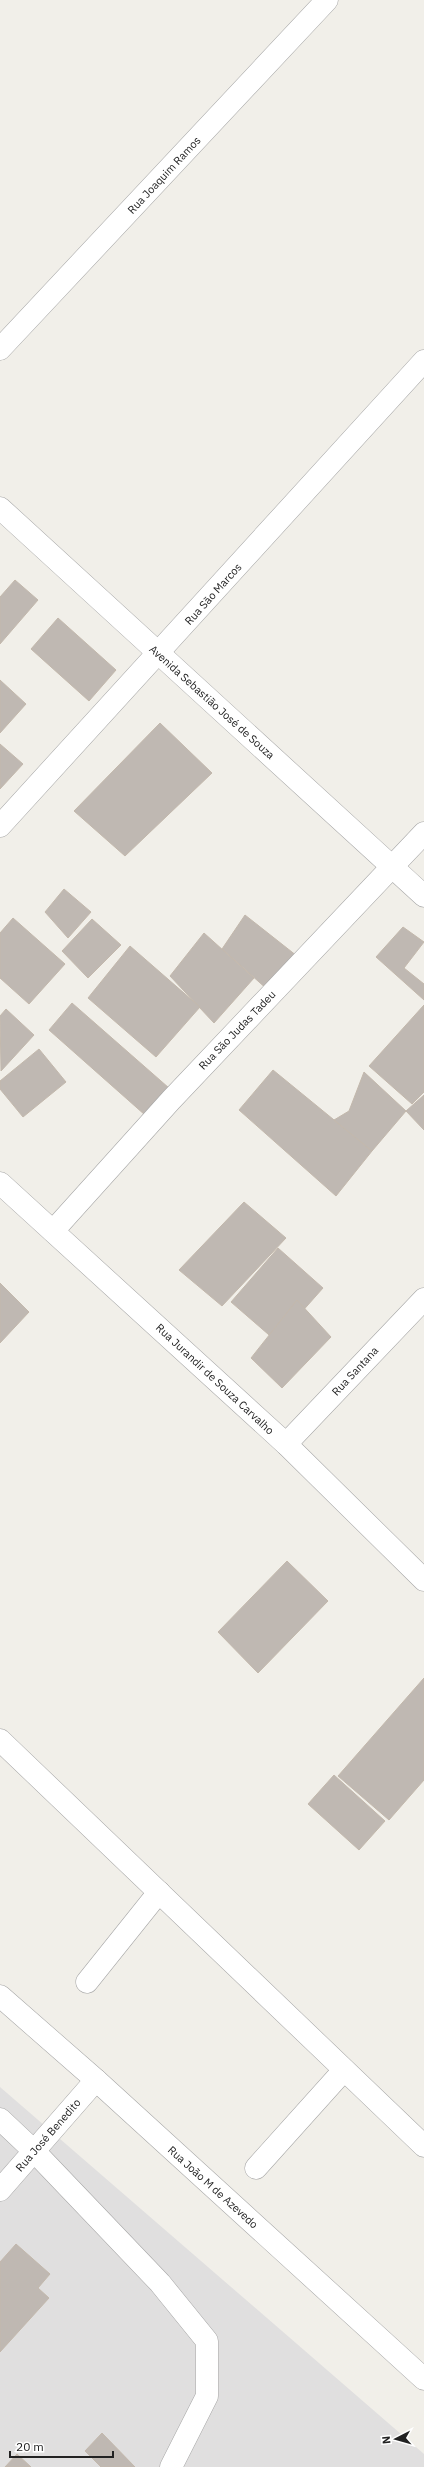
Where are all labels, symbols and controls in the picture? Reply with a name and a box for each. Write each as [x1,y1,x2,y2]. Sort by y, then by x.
street label: Rua Joaquim Ramos [124,133,204,217]
street label: Rua São Marcos [182,560,244,628]
street label: Avenida Sebastião José de Souza [146,642,278,762]
street label: Rua São Judas Tadeu [196,987,278,1073]
street label: Rua Jurandir de Souza Carvalho [153,1321,277,1437]
street label: Rua Santana [329,1343,381,1398]
street label: Rua José Benedito [12,2096,84,2174]
street label: Rua João M de Azevedo [165,2143,261,2231]
north arrow [376,2419,416,2459]
scale bar [10,2433,113,2459]
text: N [379,2435,393,2445]
text: 20 m [16,2439,44,2454]

